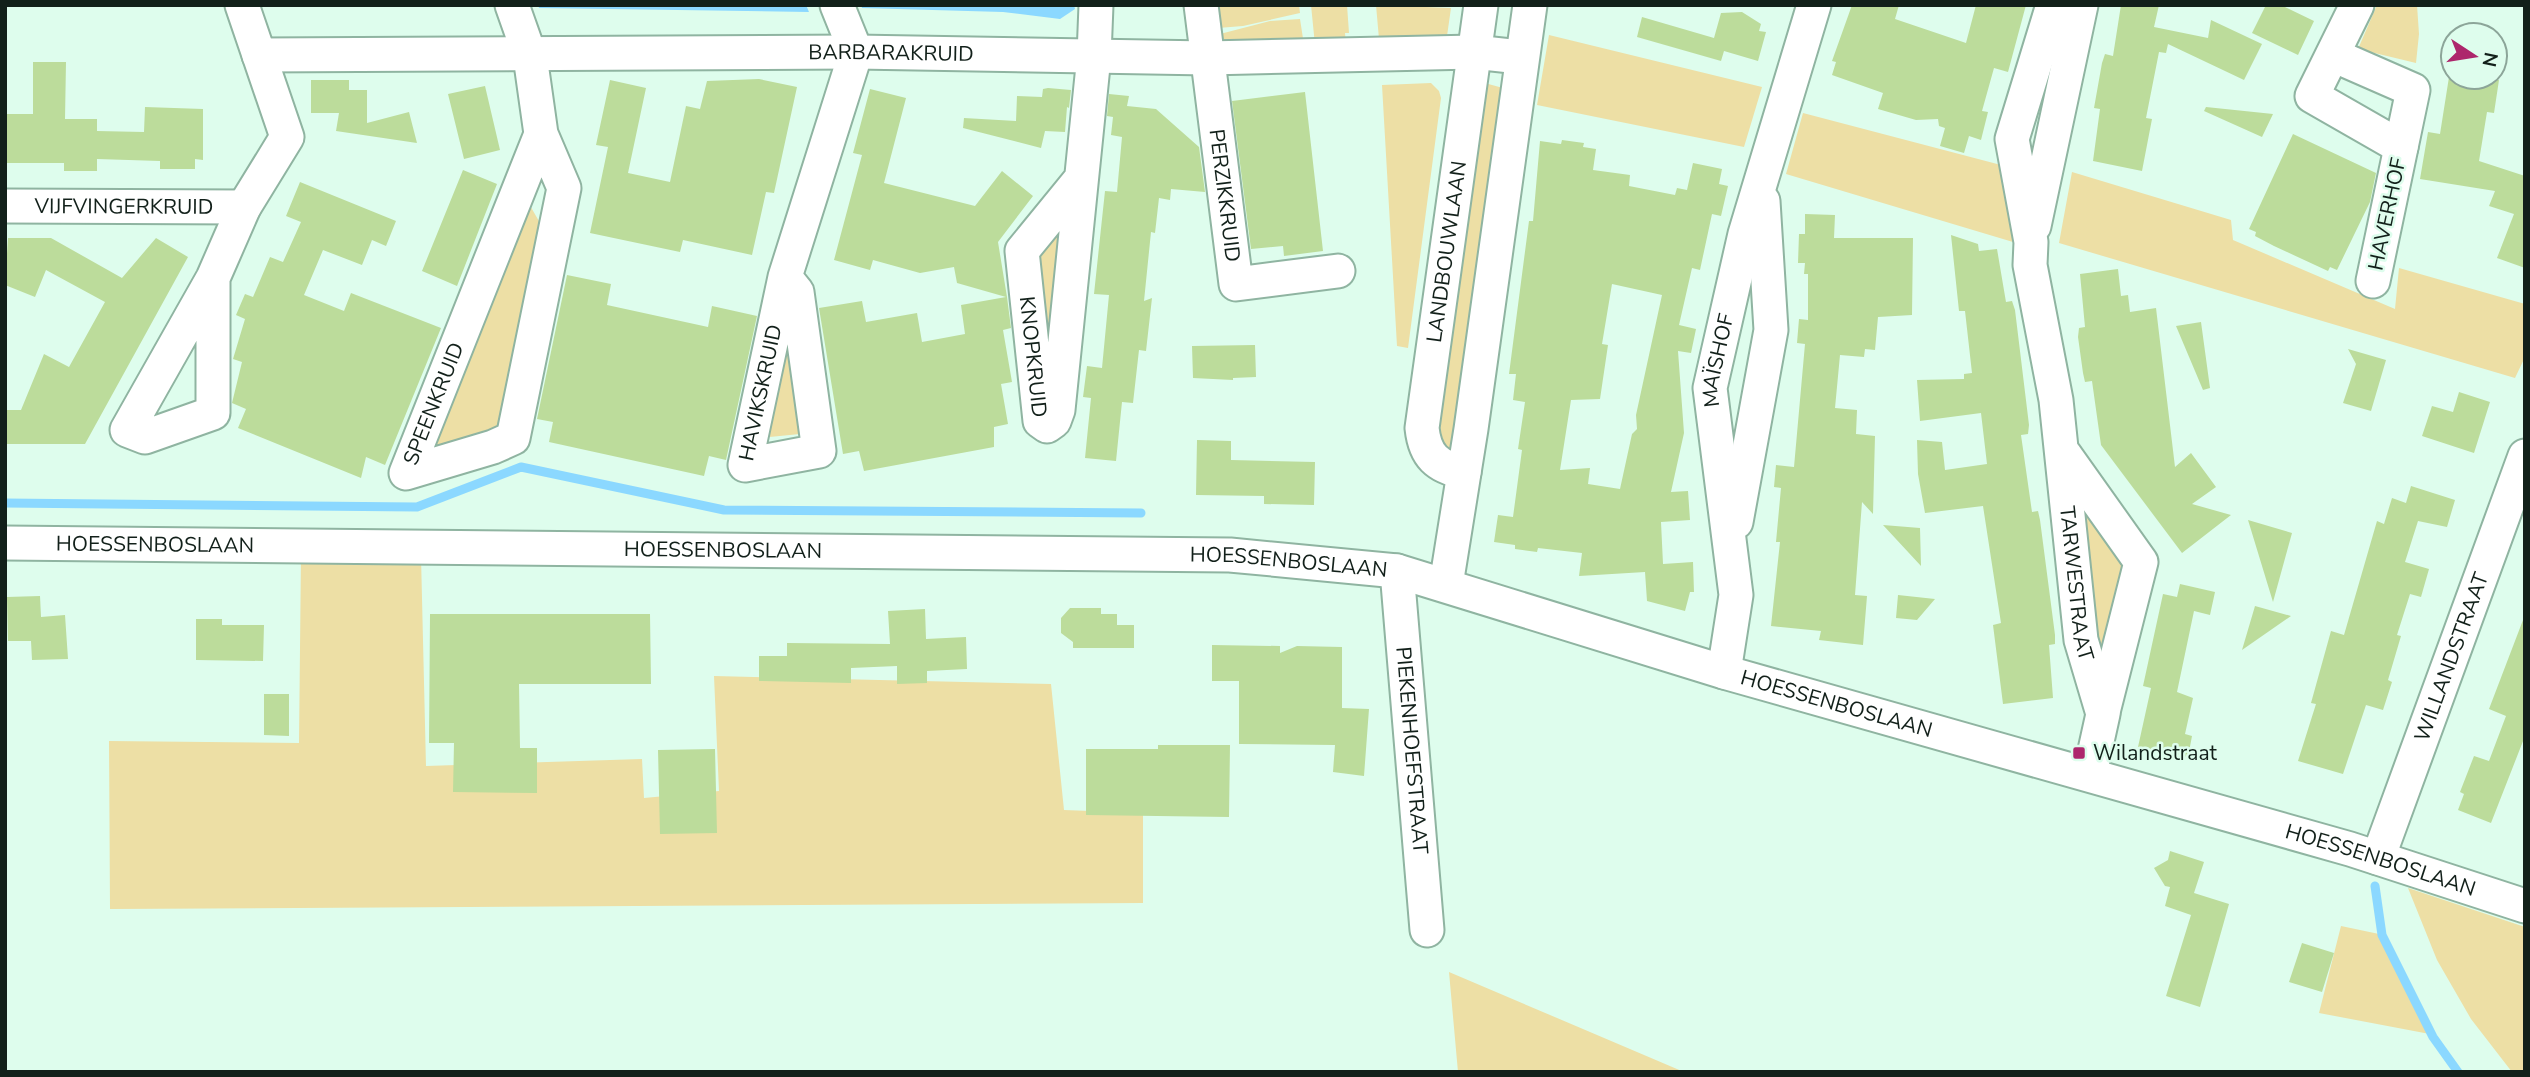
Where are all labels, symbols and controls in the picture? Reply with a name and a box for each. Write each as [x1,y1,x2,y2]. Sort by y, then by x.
north arrow [2439,21,2509,91]
street label: BARBARAKRUID [808,38,974,68]
text: N [2475,50,2504,69]
street label: PERZIKKRUID [1203,127,1247,264]
street label: HAVERHOF [2361,155,2413,273]
street label: LANDBOUWLAAN [1420,159,1473,344]
street label: VIJFVINGERKRUID [34,192,213,221]
street label: KNOPKRUID [1013,295,1054,419]
street label: MAÏSHOF [1696,311,1741,409]
street label: HAVIKSKRUID [732,322,789,464]
street label: SPEENKRUID [397,338,471,469]
street label: TARWESTRAAT [2053,505,2101,665]
street label: HOESSENBOSLAAN [56,529,254,559]
street label: HOESSENBOSLAAN [624,535,822,565]
street label: HOESSENBOSLAAN [1190,541,1389,584]
street label: WILLANDSTRAAT [2408,568,2495,745]
street label: PIEKENHOEFSTRAAT [1389,646,1435,856]
street label: HOESSENBOSLAAN [1737,663,1936,744]
place label: Wilandstraat [2093,739,2218,767]
marker: Wilandstraat [2071,745,2087,761]
street label: HOESSENBOSLAAN [2282,817,2479,903]

